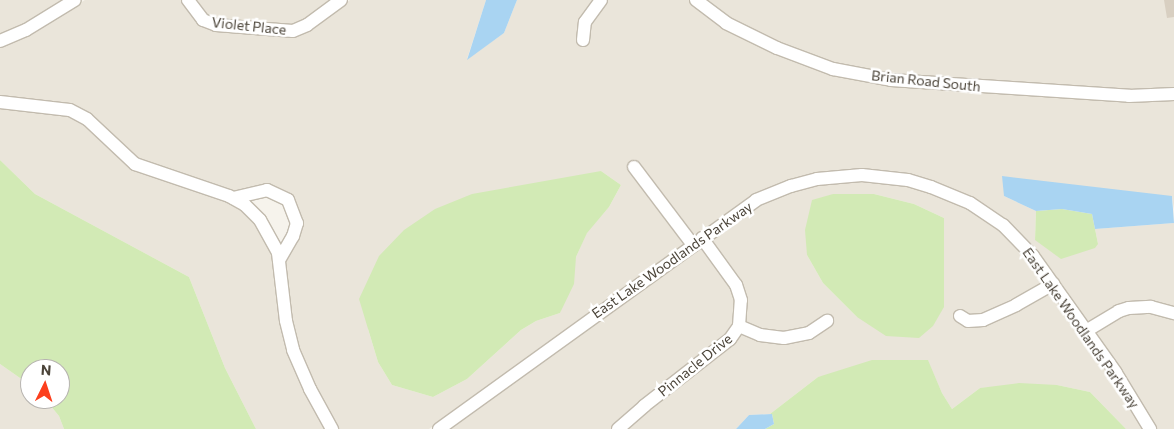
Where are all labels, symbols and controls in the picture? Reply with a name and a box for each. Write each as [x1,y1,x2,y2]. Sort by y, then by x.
street label: Violet Place [211,14,287,38]
street label: Brian Road South [871,67,981,95]
street label: East Lake Woodlands Parkway [589,198,755,322]
street label: East Lake Woodlands Parkway [1019,245,1143,411]
street label: Pinnacle Drive [655,330,735,400]
north arrow [20,359,70,409]
text: N [40,361,52,378]

